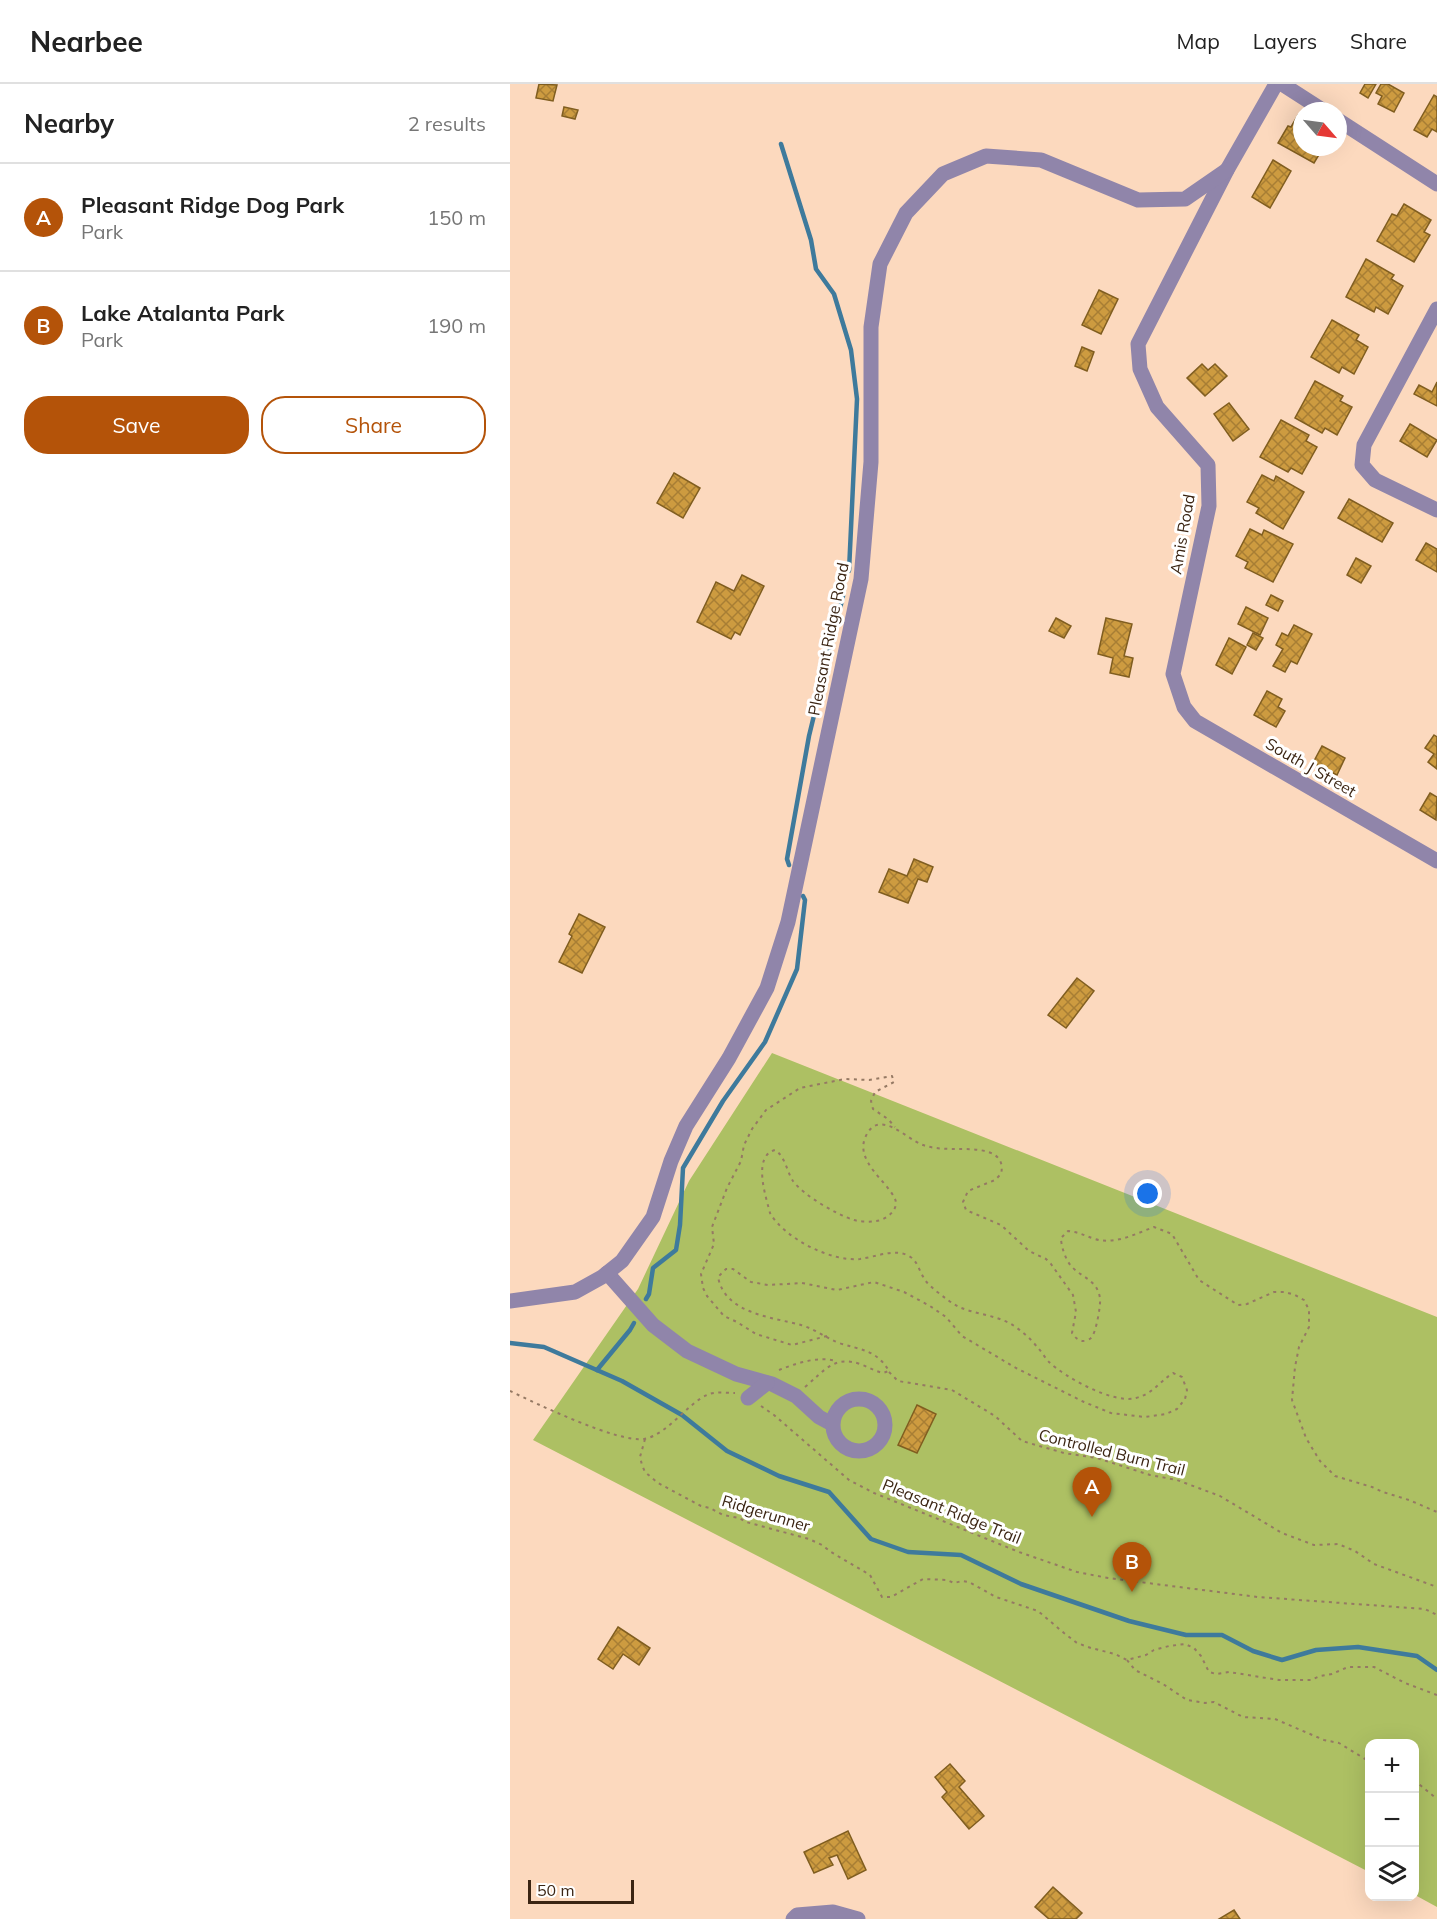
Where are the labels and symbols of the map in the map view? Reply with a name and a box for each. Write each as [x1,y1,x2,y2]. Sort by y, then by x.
north arrow [1293,102,1347,156]
street label: Amis Road [1165,492,1199,576]
street label: Pleasant Ridge Road [803,561,853,717]
street label: South J Street [1262,733,1360,801]
your location [1133,1179,1162,1208]
street label: Controlled Burn Trail [1037,1424,1187,1480]
pin: A [1072,1468,1112,1517]
street label: Pleasant Ridge Trail [880,1474,1024,1548]
street label: Ridgerunner [719,1490,813,1536]
pin: B [1112,1542,1152,1592]
scale bar [528,1877,634,1904]

